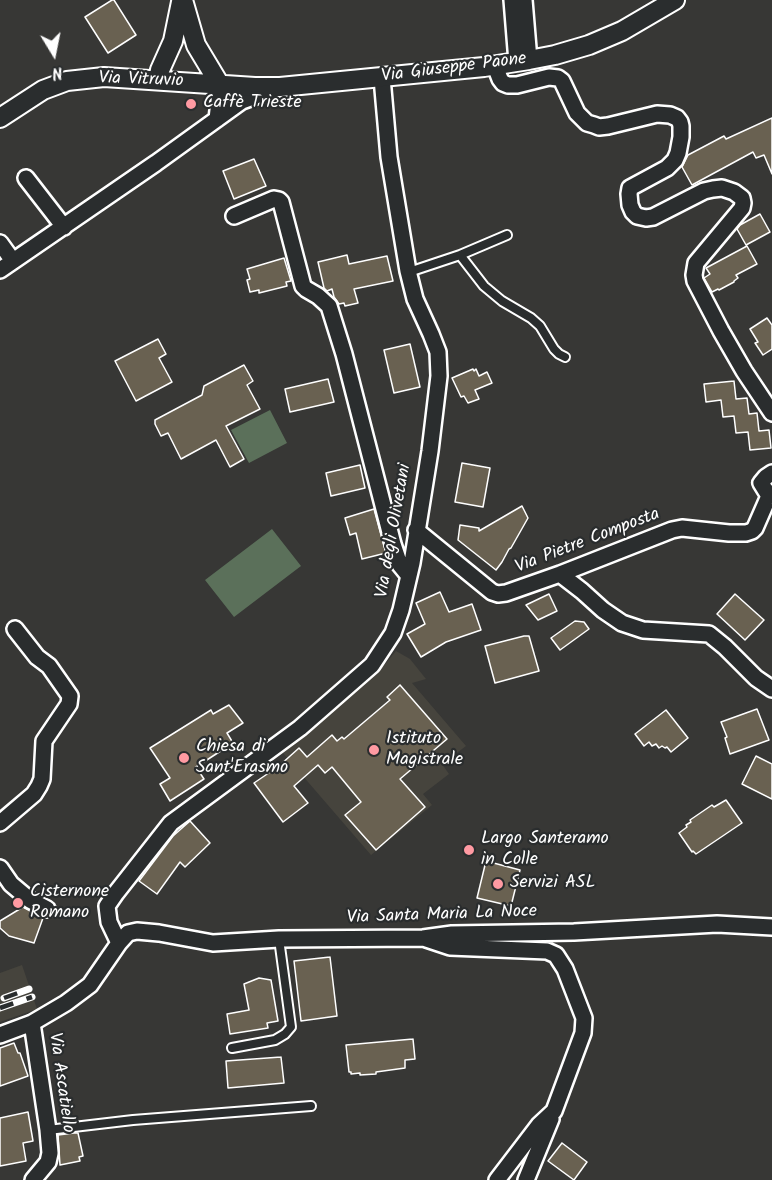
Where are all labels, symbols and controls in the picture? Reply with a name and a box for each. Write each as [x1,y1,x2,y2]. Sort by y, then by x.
north arrow [24,24,84,84]
street label: Via Giuseppe Paone [380,49,528,89]
text: N [50,59,64,85]
street label: Via Vitruvio [98,69,184,93]
place label: Caffè Trieste [203,93,302,115]
marker: Caffè Trieste [184,97,198,111]
street label: Via degli Olivetani [373,462,417,600]
street label: Via Pietre Composta [513,504,663,580]
place label: Istituto Magistrale [386,729,463,771]
place label: Chiesa di Sant'Erasmo [196,737,288,780]
marker: Istituto Magistrale [367,743,381,757]
marker: Chiesa di Sant'Erasmo [177,751,191,765]
place label: Largo Santeramo in Colle [481,829,609,872]
marker: Largo Santeramo in Colle [462,843,476,857]
place label: Servizi ASL [510,873,595,895]
marker: Servizi ASL [491,877,505,891]
place label: Cisternone Romano [30,882,109,924]
marker: Cisternone Romano [11,896,25,910]
street label: Via Santa Maria La Noce [347,902,537,930]
street label: Via Ascatiello [42,1032,78,1134]

